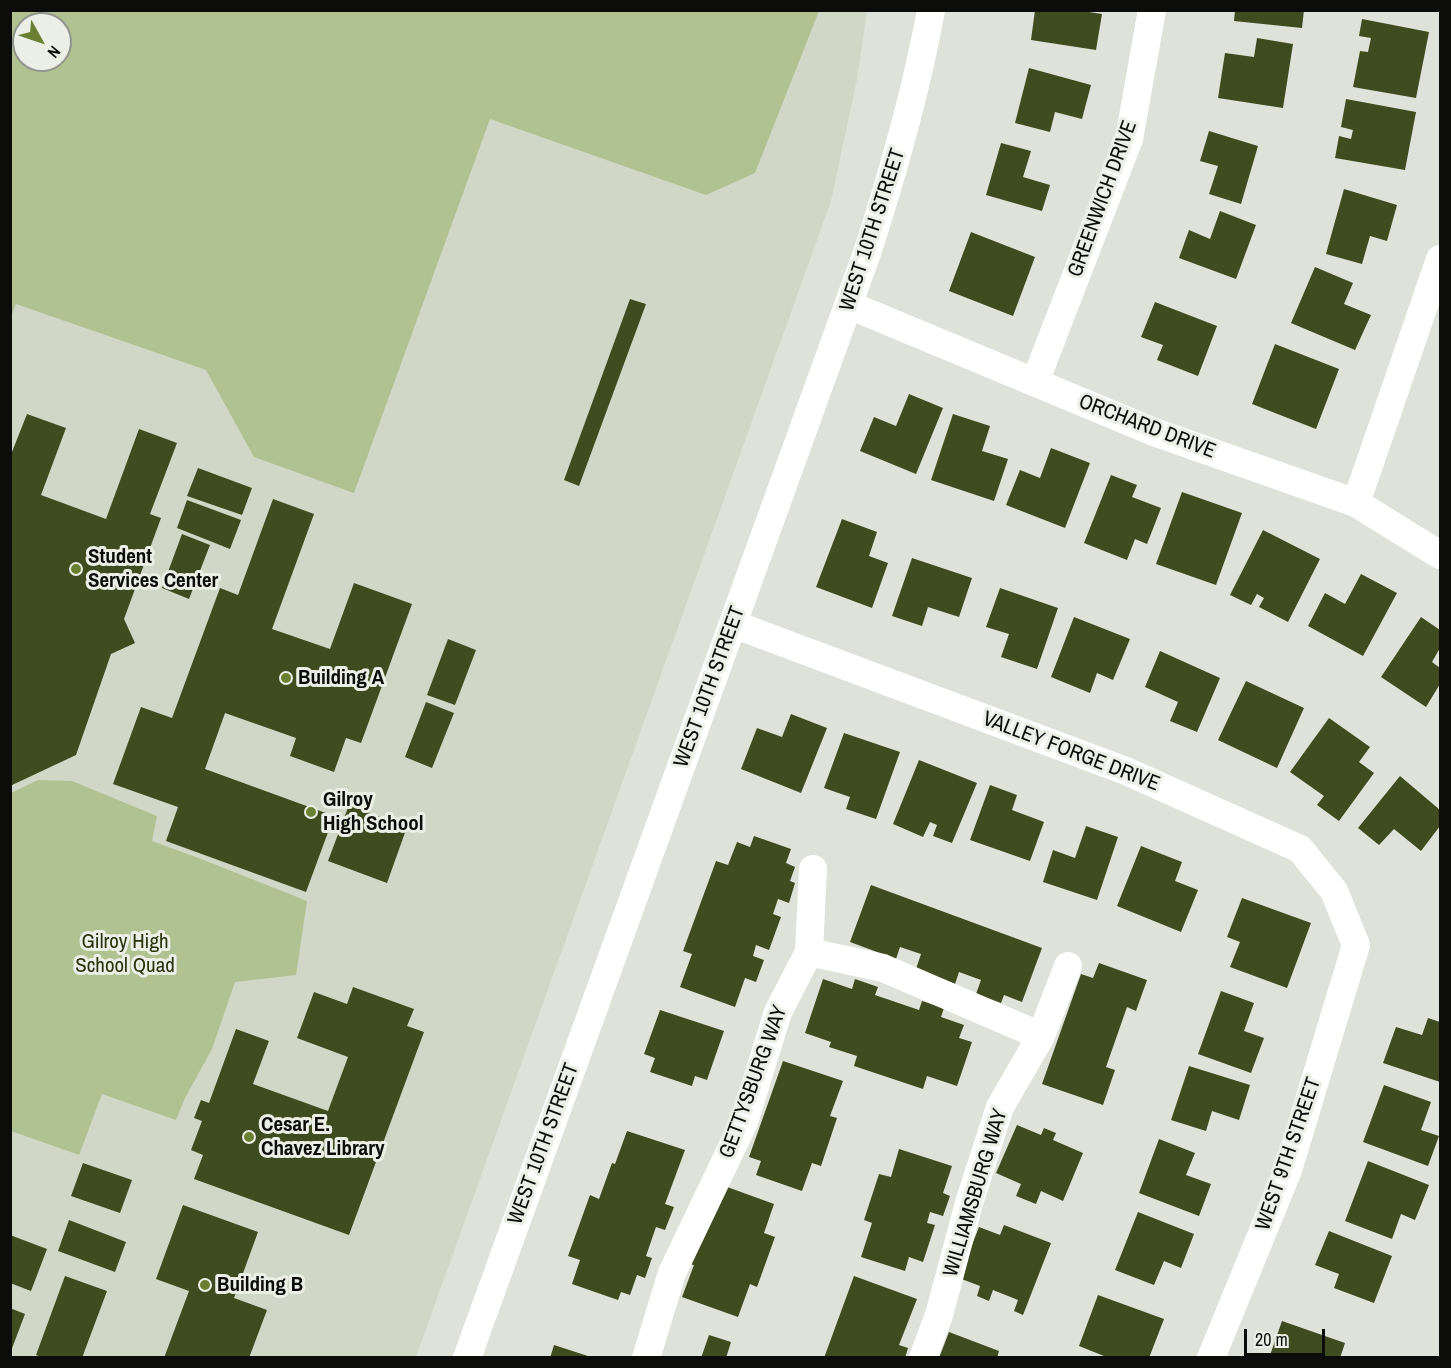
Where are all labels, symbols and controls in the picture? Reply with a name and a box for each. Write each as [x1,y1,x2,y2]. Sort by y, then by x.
north arrow [12,12,72,72]
text: N [43,42,66,63]
street label: GREENWICH DRIVE [1063,117,1143,281]
street label: WEST 10TH STREET [835,146,911,314]
street label: ORCHARD DRIVE [1075,389,1219,465]
place label: Student Services Center [88,544,218,594]
marker: Student Services Center [69,562,83,576]
street label: WEST 10TH STREET [669,603,751,771]
place label: Building A [298,665,384,691]
marker: Building A [279,671,293,685]
street label: VALLEY FORGE DRIVE [979,707,1163,797]
place label: Gilroy High School [323,787,423,837]
marker: Gilroy High School [304,805,318,819]
park label: Gilroy High School Quad [75,929,175,979]
street label: GETTYSBURG WAY [715,1002,793,1162]
street label: WEST 10TH STREET [503,1060,585,1228]
street label: WEST 9TH STREET [1251,1074,1327,1234]
street label: WILLIAMSBURG WAY [938,1106,1014,1280]
place label: Cesar E. Chavez Library [261,1112,384,1162]
marker: Cesar E. Chavez Library [242,1130,256,1144]
place label: Building B [217,1272,303,1298]
marker: Building B [198,1278,212,1292]
scale bar [1247,1317,1328,1355]
text: 20 m [1255,1327,1288,1352]

